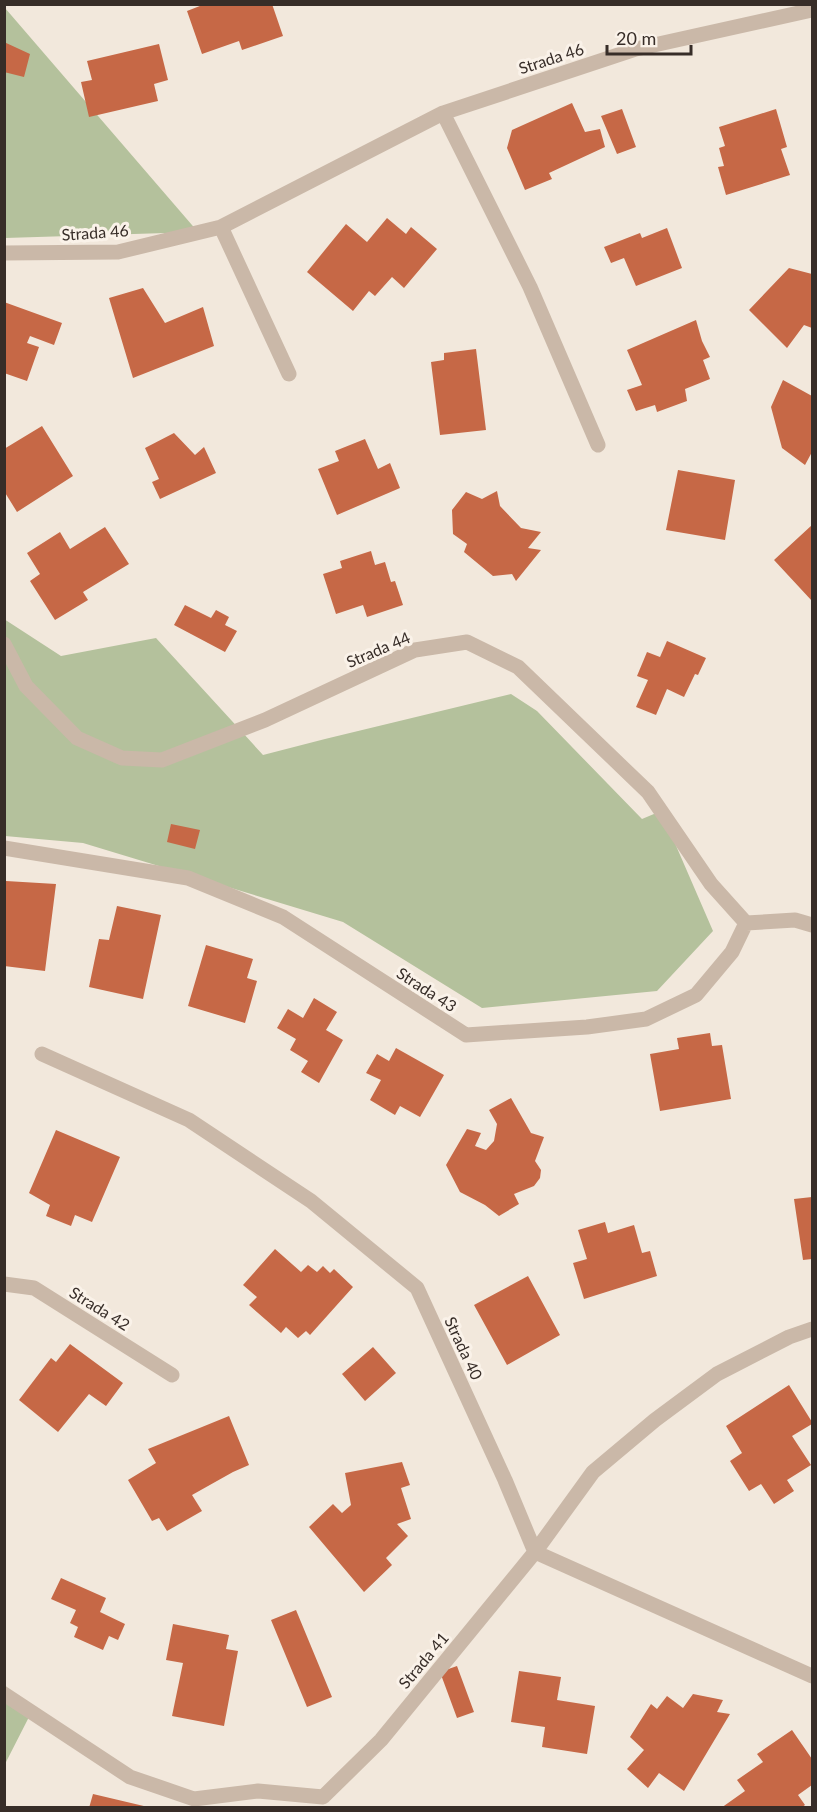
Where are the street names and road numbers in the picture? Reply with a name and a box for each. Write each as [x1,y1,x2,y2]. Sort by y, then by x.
street label: Strada 46 [516,39,586,77]
street label: Strada 46 [61,220,129,244]
street label: Strada 44 [343,627,413,671]
street label: Strada 43 [394,963,460,1015]
street label: Strada 42 [66,1282,134,1334]
street label: Strada 40 [441,1313,487,1383]
street label: Strada 41 [394,1628,452,1692]

